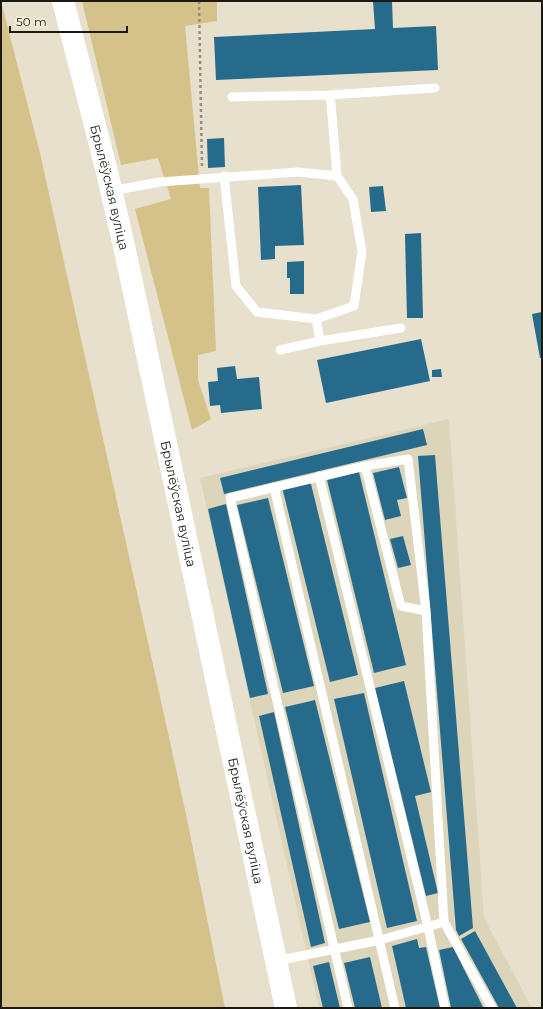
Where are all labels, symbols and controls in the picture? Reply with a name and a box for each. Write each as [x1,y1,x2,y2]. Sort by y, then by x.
scale bar [10,8,127,34]
text: 50 m [16,14,47,29]
street label: Брылёўская вуліца [87,123,133,252]
street label: Брылёўская вуліца [158,439,200,568]
street label: Брылёўская вуліца [225,756,267,885]

